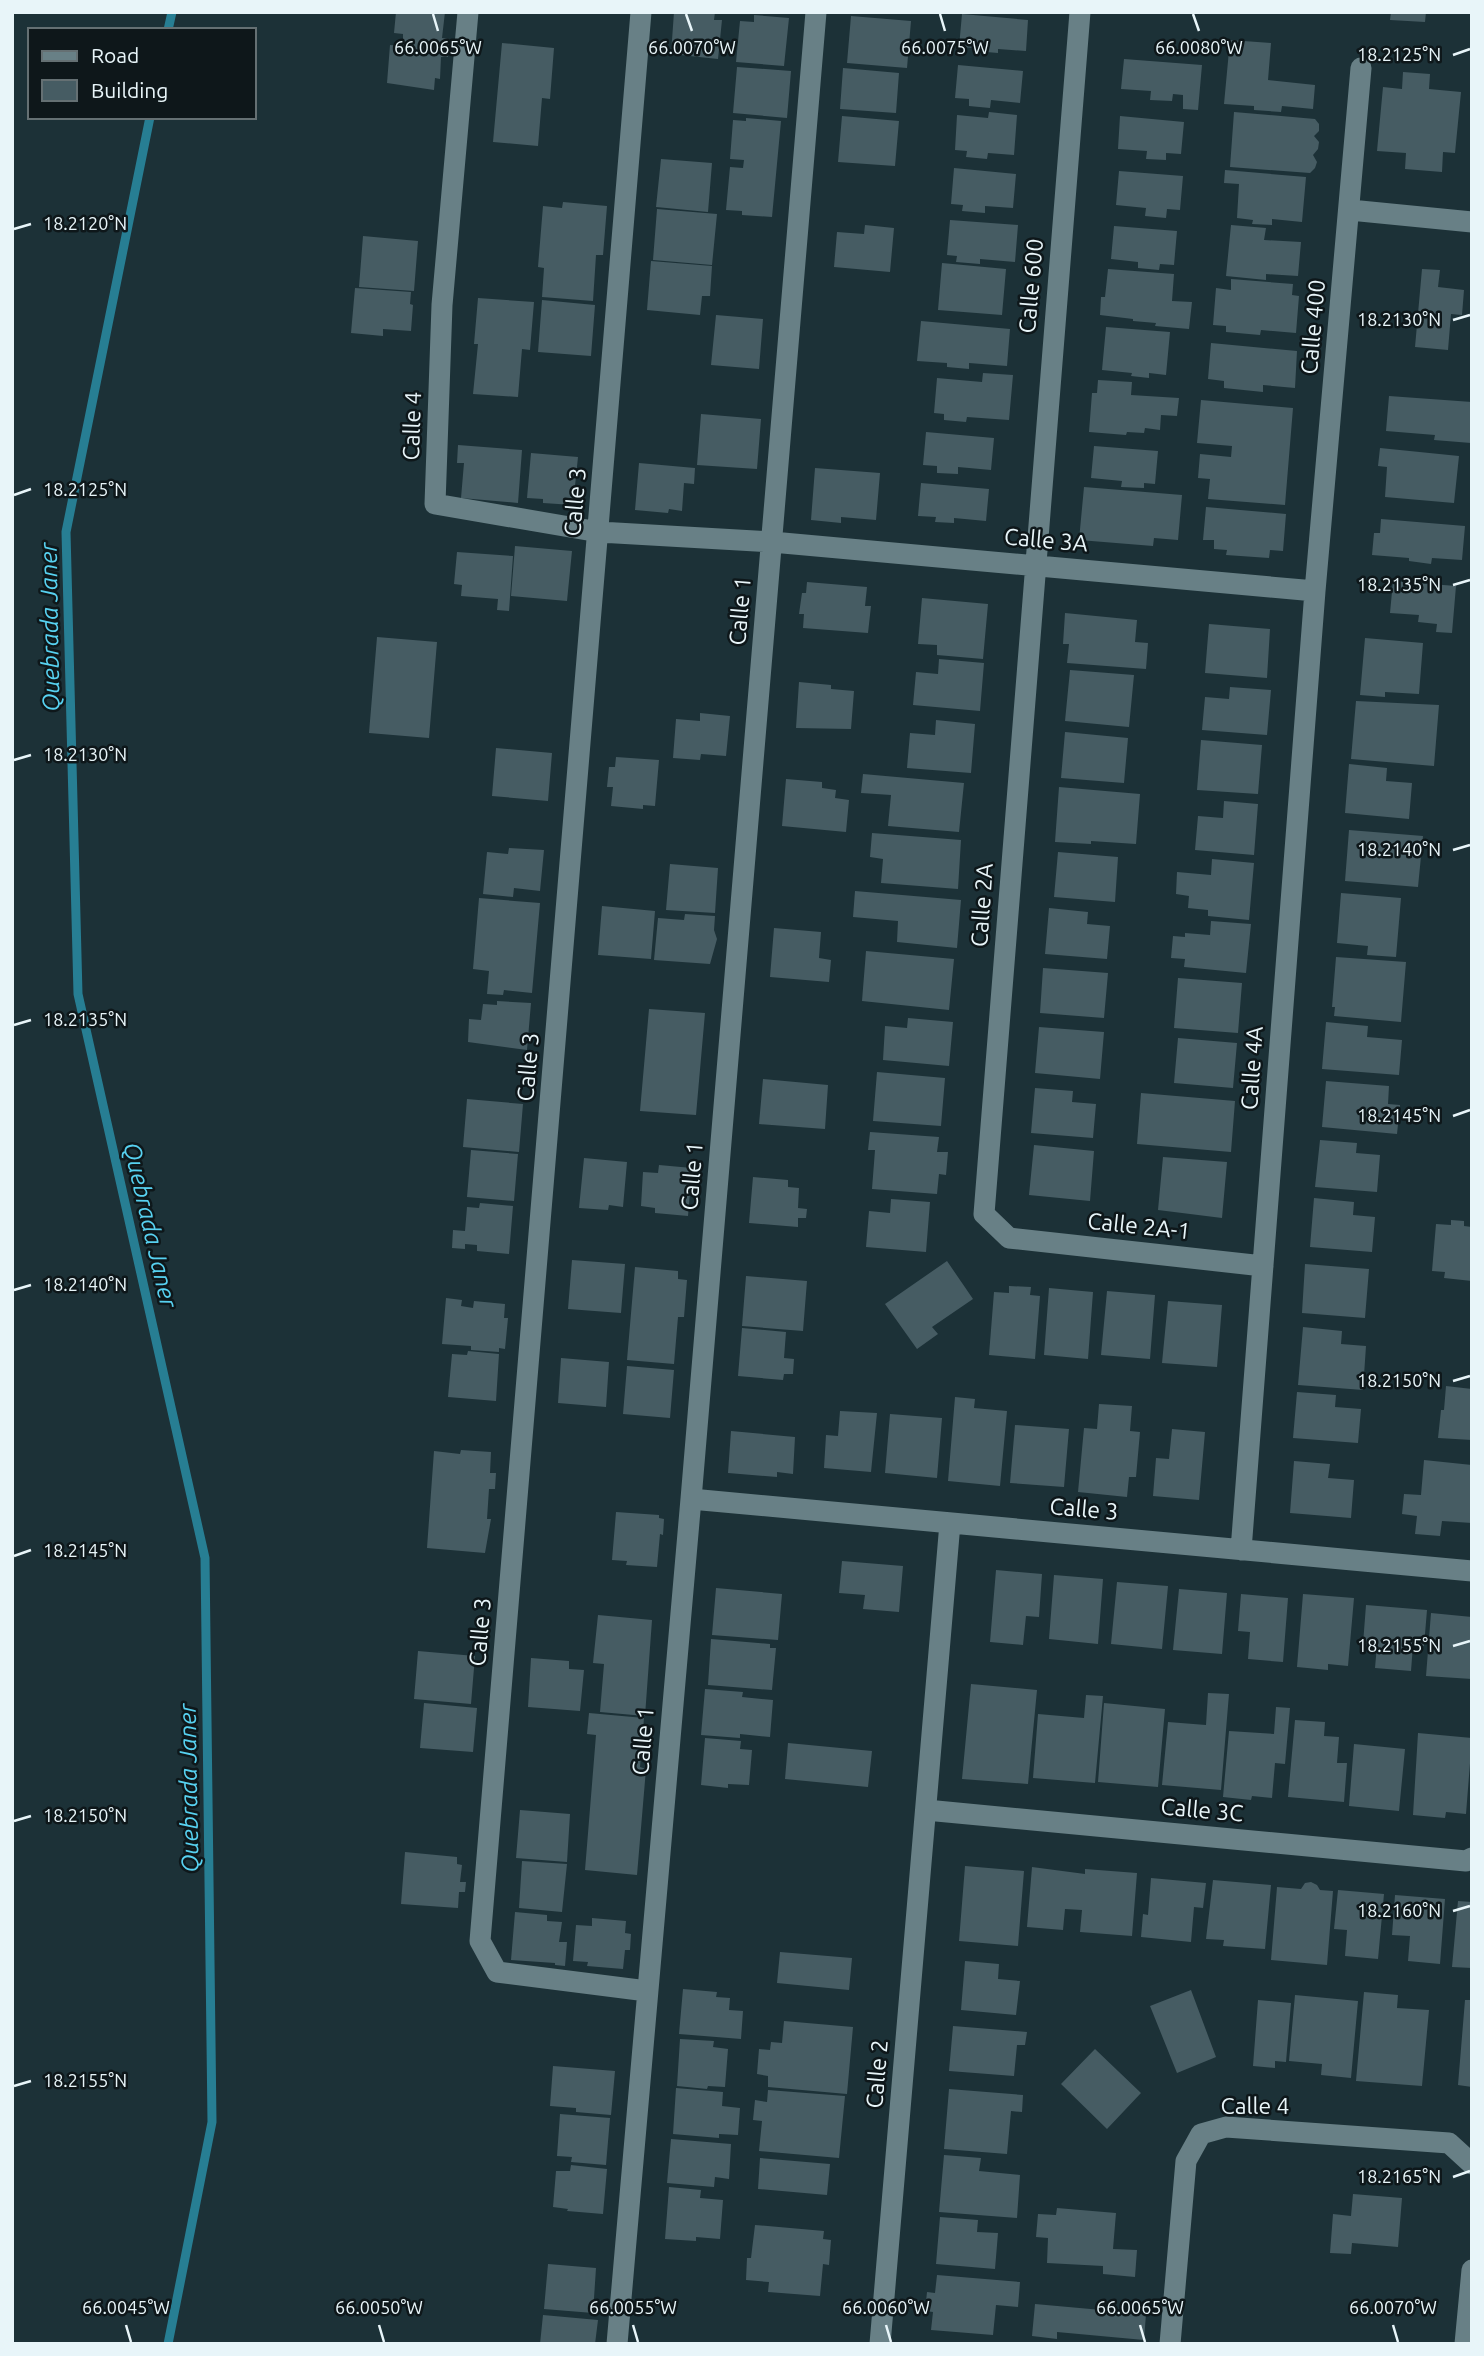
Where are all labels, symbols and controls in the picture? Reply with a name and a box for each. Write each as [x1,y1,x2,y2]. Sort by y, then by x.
legend [28,28,256,119]
text: 66.0065°W [394,37,482,57]
text: 66.0070°W [648,37,736,57]
text: 66.0075°W [901,37,989,57]
text: 66.0080°W [1155,37,1243,57]
text: Road [91,43,139,67]
text: 18.2125°N [1357,44,1441,64]
text: Building [91,78,168,102]
text: 18.2120°N [43,213,127,233]
street label: Calle 600 [1014,238,1047,334]
street label: Calle 400 [1296,279,1329,375]
text: 18.2130°N [1357,309,1441,329]
street label: Calle 4 [398,391,425,461]
street label: Calle 3 [559,467,590,537]
text: 18.2125°N [43,479,127,499]
street label: Calle 3A [1003,523,1089,556]
water label: Quebrada Janer [35,541,65,712]
text: 18.2135°N [1357,574,1441,594]
street label: Calle 1 [724,576,755,646]
text: 18.2130°N [43,744,127,764]
text: 18.2140°N [1357,839,1441,859]
street label: Calle 2A [966,862,997,948]
text: 18.2135°N [43,1009,127,1029]
street label: Calle 4A [1236,1025,1267,1111]
street label: Calle 3 [512,1032,543,1102]
text: 18.2145°N [1357,1105,1441,1125]
water label: Quebrada Janer [117,1139,183,1311]
street label: Calle 1 [676,1141,707,1211]
street label: Calle 2A-1 [1086,1208,1192,1243]
text: 18.2140°N [43,1274,127,1294]
text: 18.2150°N [1357,1370,1441,1390]
street label: Calle 3 [1049,1493,1119,1524]
text: 18.2145°N [43,1540,127,1560]
street label: Calle 3 [464,1597,495,1667]
text: 18.2155°N [1357,1635,1441,1655]
water label: Quebrada Janer [174,1702,204,1873]
street label: Calle 1 [627,1706,658,1776]
street label: Calle 3C [1160,1793,1244,1826]
text: 18.2150°N [43,1805,127,1825]
text: 18.2160°N [1357,1900,1441,1920]
street label: Calle 2 [861,2039,892,2109]
text: 18.2155°N [43,2070,127,2090]
street label: Calle 4 [1221,2093,1289,2118]
text: 18.2165°N [1357,2166,1441,2186]
text: 66.0045°W [82,2297,170,2317]
text: 66.0050°W [335,2297,423,2317]
text: 66.0055°W [589,2297,677,2317]
text: 66.0060°W [842,2297,930,2317]
text: 66.0065°W [1096,2297,1184,2317]
text: 66.0070°W [1349,2297,1437,2317]

